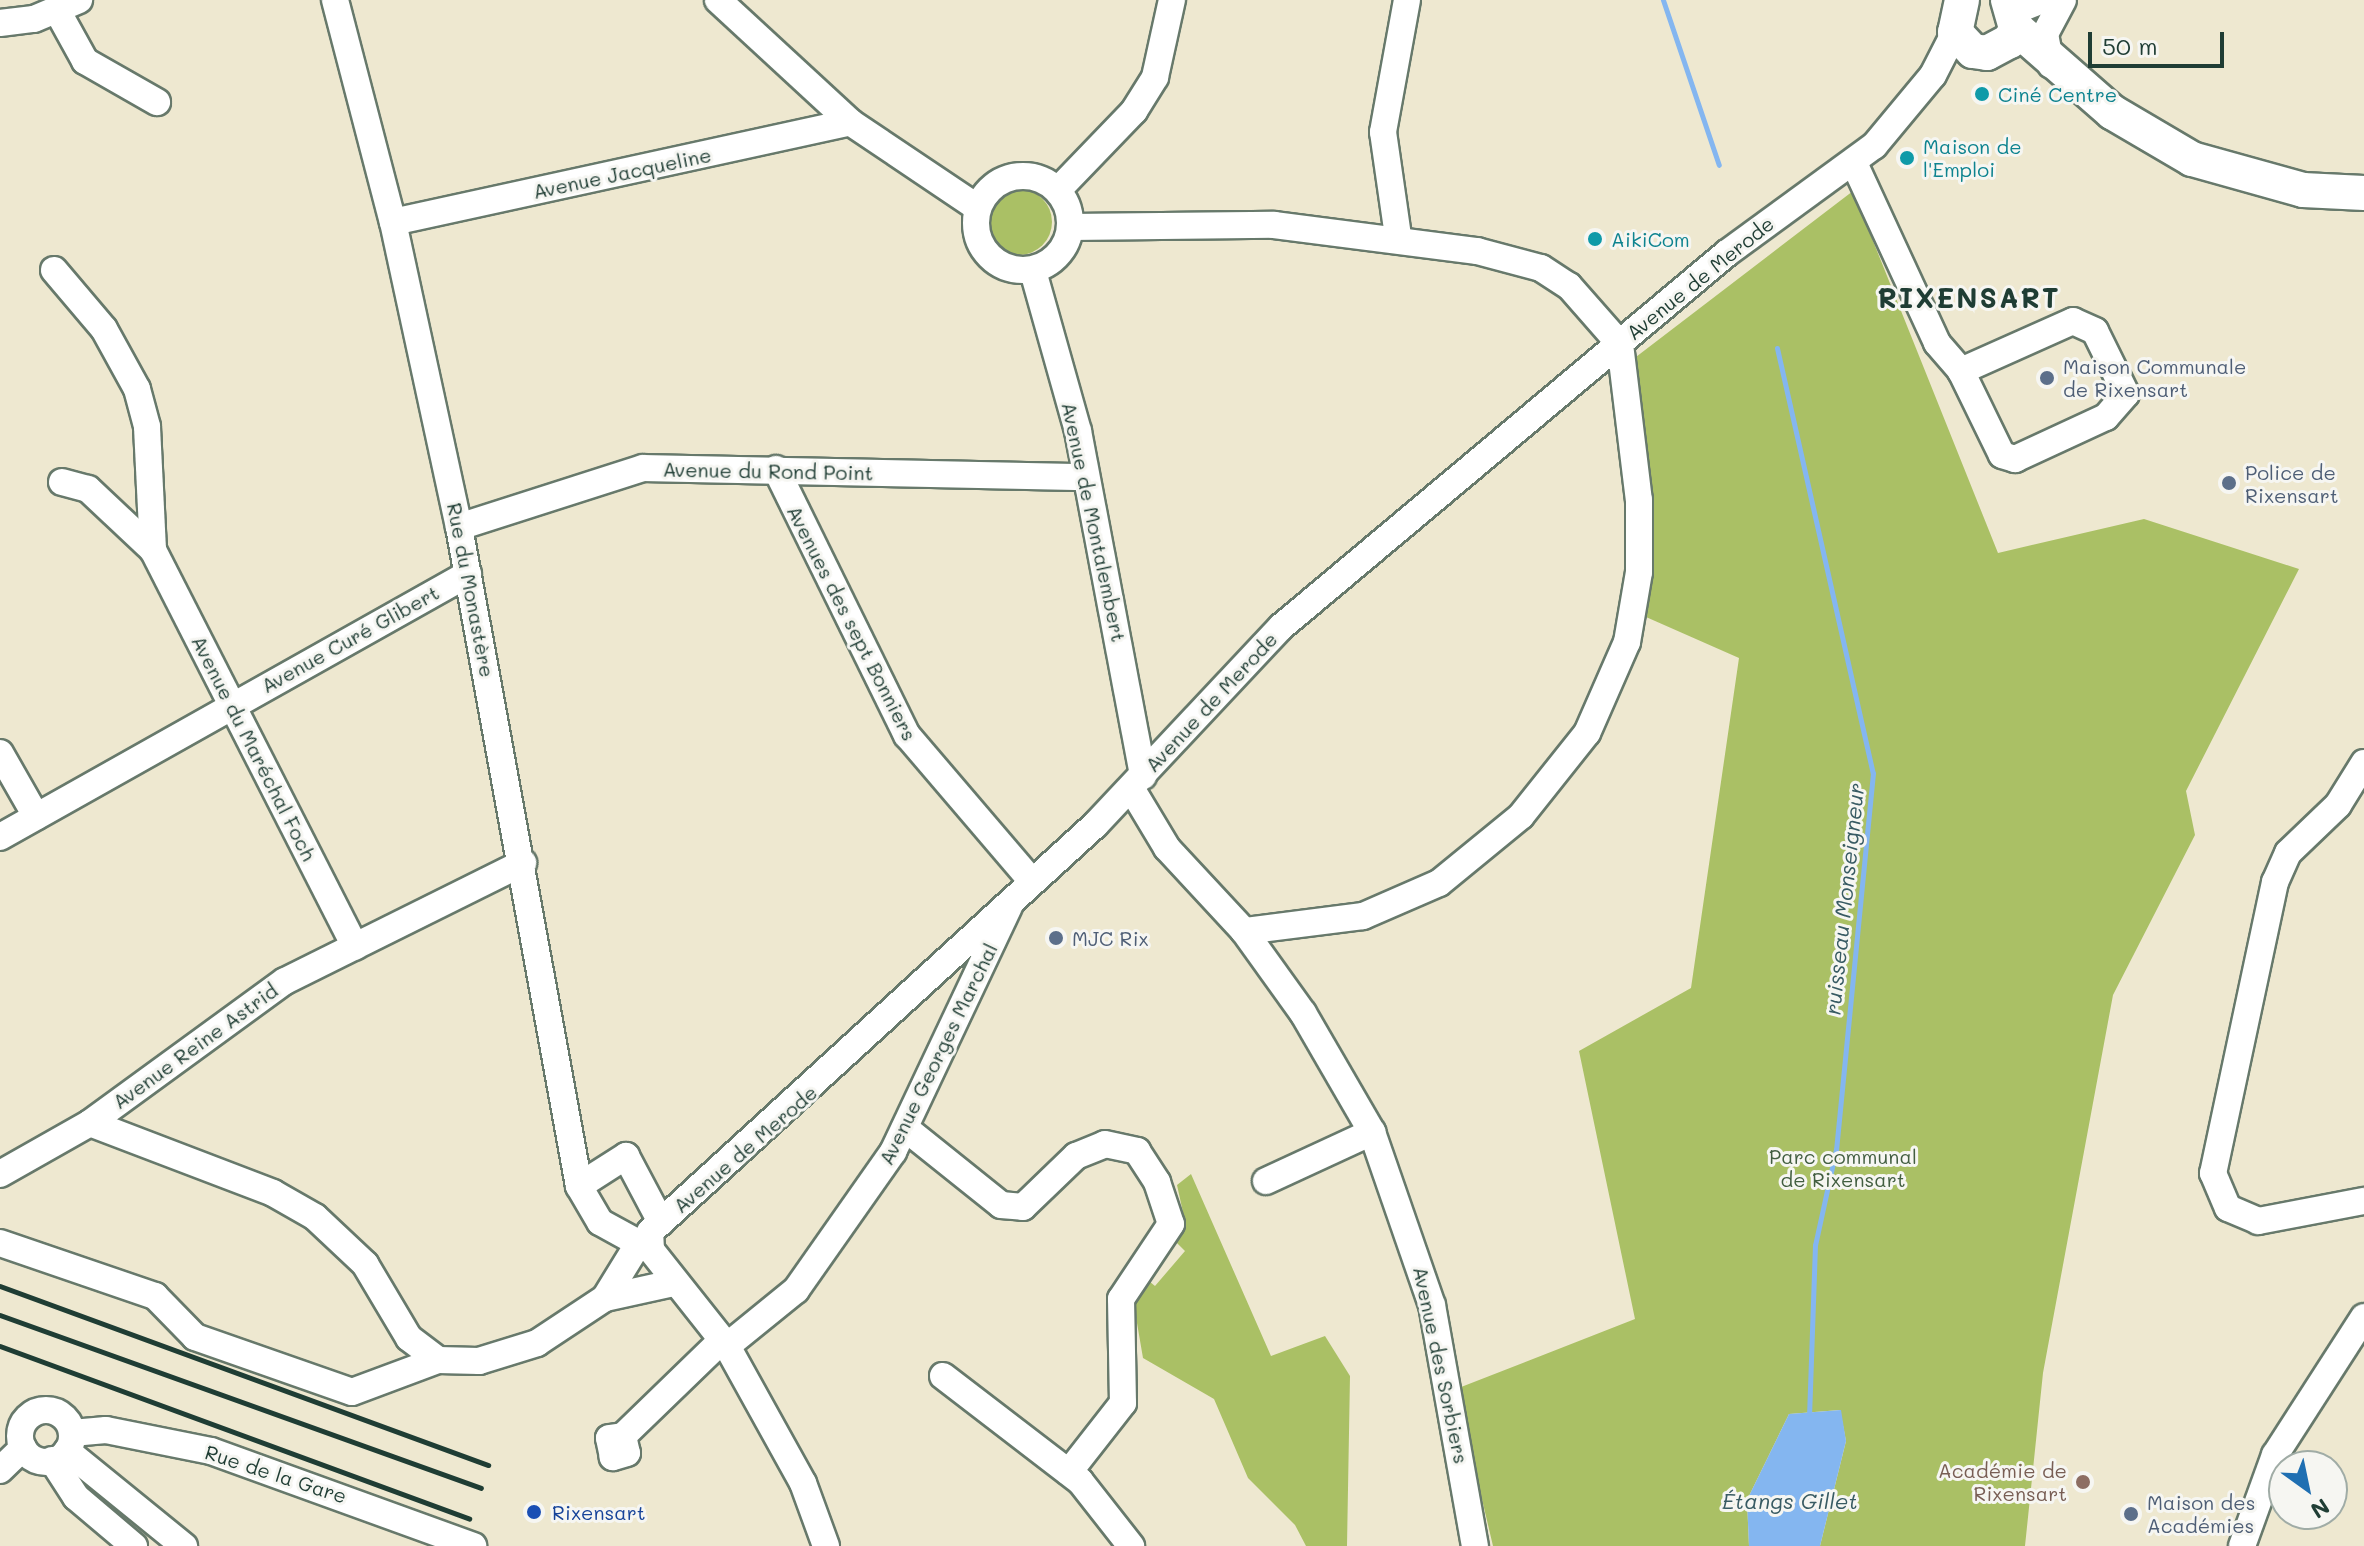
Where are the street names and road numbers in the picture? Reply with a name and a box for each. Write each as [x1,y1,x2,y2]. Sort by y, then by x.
street label: Avenue Jacqueline [531,142,713,204]
street label: Avenue de Merode [1622,211,1778,345]
street label: Avenue de Montalembert [1057,400,1131,644]
street label: Avenue du Rond Point [663,457,873,485]
street label: Rue du Monastère [442,501,500,679]
street label: Avenues des sept Bonniers [782,501,922,745]
street label: Avenue Curé Glibert [257,580,443,698]
street label: Avenue de Merode [1140,627,1282,777]
street label: Avenue du Maréchal Foch [187,631,321,865]
street label: Avenue Georges Marchal [874,939,1002,1169]
street label: Avenue Reine Astrid [108,978,282,1114]
street label: Avenue de Merode [668,1080,822,1218]
street label: Avenue des Sorbiers [1408,1264,1474,1466]
street label: Rue de la Gare [202,1440,350,1508]

